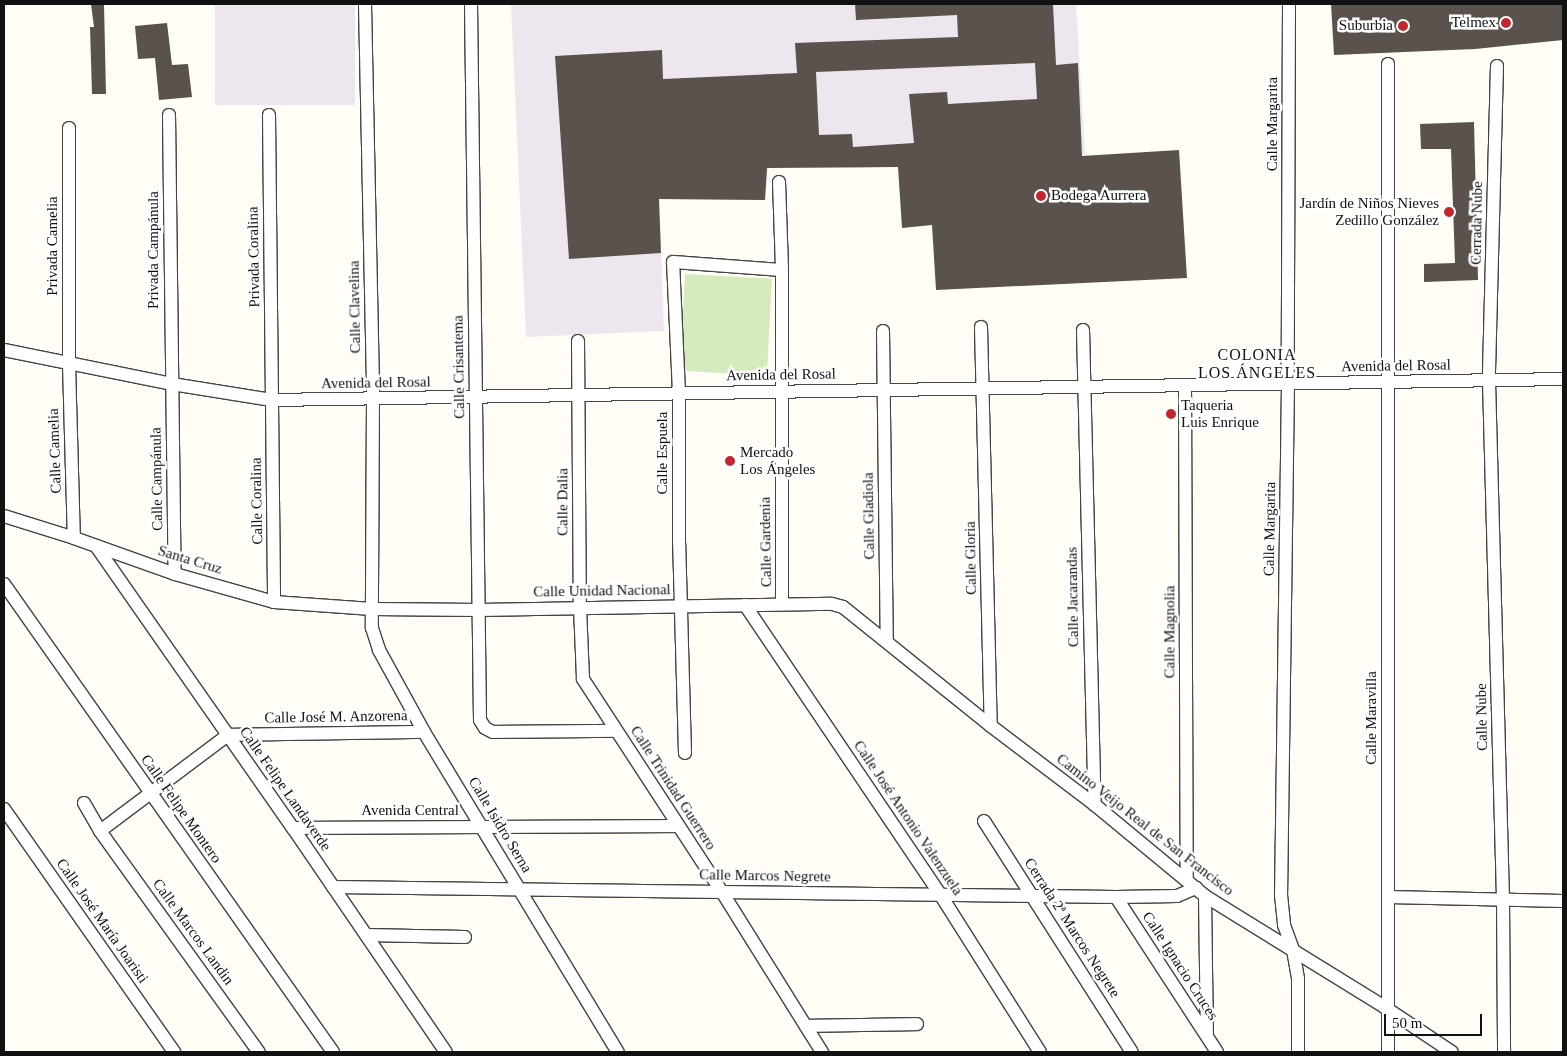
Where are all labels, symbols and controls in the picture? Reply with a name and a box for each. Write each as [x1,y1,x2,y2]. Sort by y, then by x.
place label: Telmex [1451,14,1496,32]
place label: Suburbia [1339,17,1393,35]
marker: Telmex [1500,17,1512,29]
marker: Suburbia [1397,20,1409,32]
street label: Calle Margarita [1264,77,1282,171]
street label: Cerrada Nube [1467,181,1487,265]
place label: Bodega Aurrera [1051,187,1147,205]
marker: Bodega Aurrera [1035,190,1047,202]
street label: Privada Campánula [145,191,163,309]
place label: Jardín de Niños Nieves Zedillo González [1299,194,1439,229]
street label: Privada Camelia [44,196,62,296]
street label: Privada Coralina [244,206,264,308]
marker: Jardín de Niños Nieves Zedillo González [1443,206,1455,218]
street label: Calle Clavelina [345,260,365,354]
street label: Calle Crisantema [449,315,469,419]
district label: COLONIA LOS ÁNGELES [1197,345,1317,383]
street label: Avenida del Rosal [1341,356,1451,376]
street label: Avenida del Rosal [726,365,836,385]
street label: Avenida del Rosal [321,373,431,393]
place label: Taqueria Luis Enrique [1181,396,1259,431]
street label: Calle Camelia [45,408,65,494]
marker: Taqueria Luis Enrique [1165,408,1177,420]
street label: Calle Espuela [654,412,672,494]
street label: Calle Campánula [147,427,167,531]
place label: Mercado Los Ángeles [740,443,815,478]
marker: Mercado Los Ángeles [724,455,736,467]
street label: Calle Coralina [247,457,267,545]
street label: Calle Dalia [554,468,572,536]
street label: Calle Gladiola [859,472,879,560]
street label: Calle Margarita [1260,482,1280,576]
street label: Calle Gardenia [756,497,776,587]
street label: Calle Gloria [961,521,981,595]
street label: Santa Cruz [156,542,224,578]
street label: Calle Jacarandas [1063,547,1083,647]
street label: Calle Unidad Nacional [533,581,671,601]
street label: Calle Magnolia [1161,586,1179,678]
street label: Calle Maravilla [1363,671,1381,765]
street label: Calle Nube [1472,683,1492,751]
street label: Calle José M. Anzorena [264,707,408,727]
street label: Calle Felipe Landaverde [235,723,335,855]
street label: Calle Trinidad Guerrero [626,723,720,853]
street label: Calle José Antonio Valenzuela [849,737,967,899]
street label: Camino Veijo Real de San Francisco [1053,750,1237,900]
street label: Calle Felipe Montero [137,751,225,867]
street label: Calle Isidro Serna [464,774,536,876]
street label: Avenida Central [361,802,459,820]
street label: Calle José María Joaristi [52,855,152,987]
street label: Cerrada 2ª Marcos Negrete [1020,855,1124,1001]
street label: Calle Marcos Negrete [699,866,831,886]
street label: Calle Marcos Landin [149,875,237,989]
street label: Calle Ignacio Cruces [1138,908,1222,1024]
scale bar [1387,1004,1484,1036]
text: 50 m [1392,1015,1422,1031]

